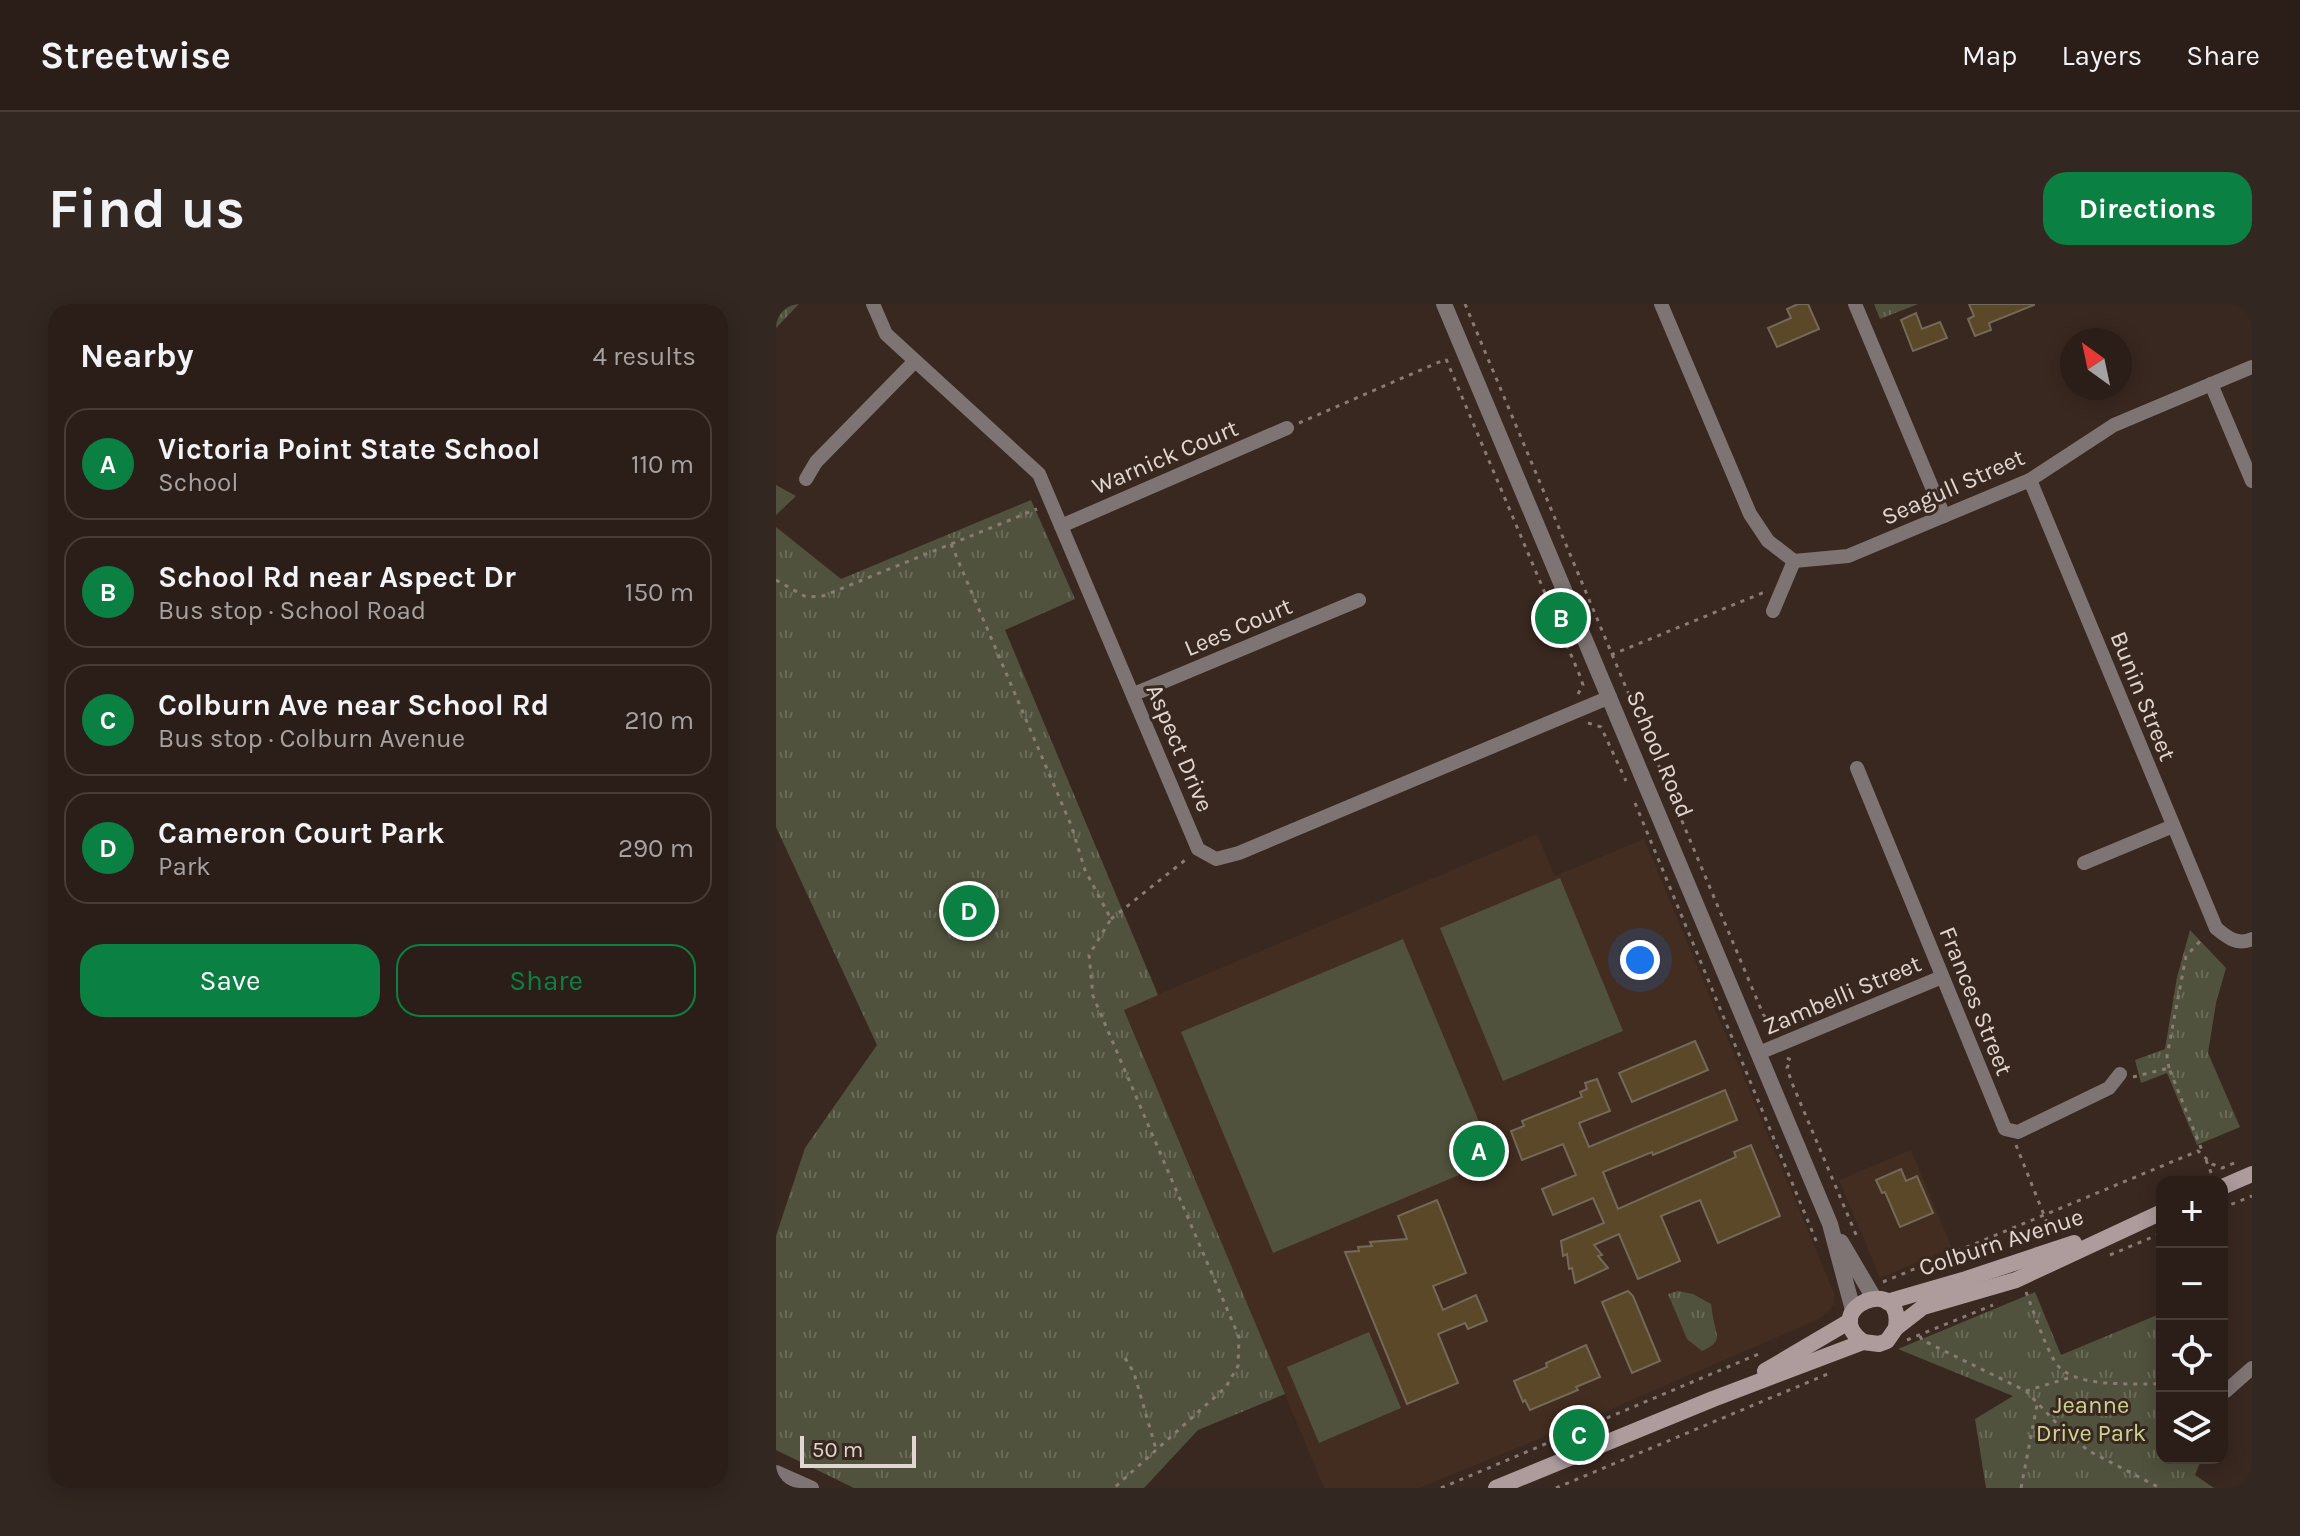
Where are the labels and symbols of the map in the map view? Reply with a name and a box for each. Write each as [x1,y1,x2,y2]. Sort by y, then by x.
north arrow [2060,328,2132,400]
street label: Warnick Court [1088,414,1242,500]
street label: Seagull Street [1877,443,2029,531]
pin: B [1535,588,1587,648]
street label: Lees Court [1180,592,1296,662]
street label: Bunin Street [2104,627,2182,765]
street label: Aspect Drive [1141,680,1219,816]
street label: School Road [1621,686,1699,822]
pin: D [943,881,995,941]
street label: Frances Street [1933,923,2019,1079]
your location [1620,940,1660,980]
street label: Zambelli Street [1759,949,1925,1041]
pin: A [1453,1121,1505,1181]
street label: Colburn Avenue [1915,1202,2087,1282]
park label: Jeanne Drive Park [2036,1391,2146,1447]
pin: C [1553,1405,1605,1465]
scale bar [800,1432,916,1468]

